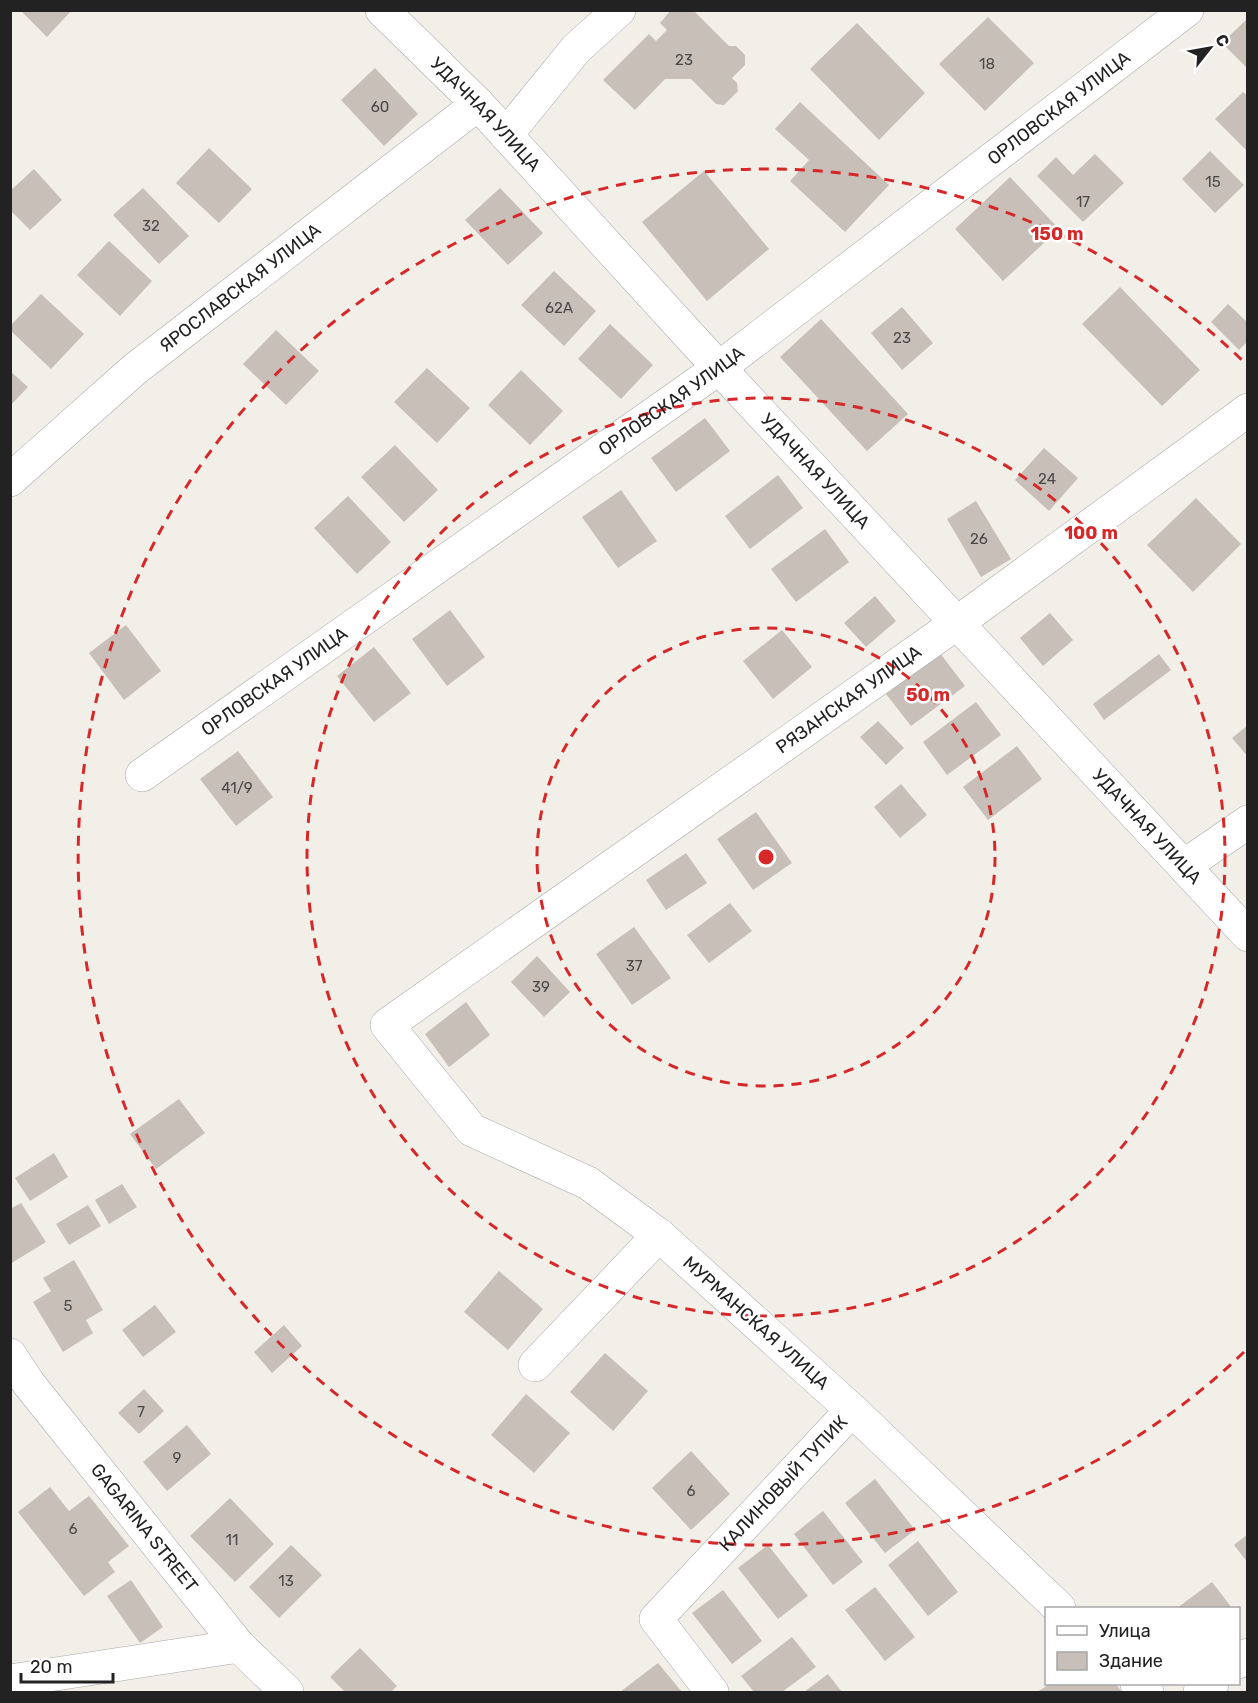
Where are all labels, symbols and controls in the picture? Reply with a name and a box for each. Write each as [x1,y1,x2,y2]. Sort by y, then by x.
north arrow [1180,18,1240,78]
text: С [1211,31,1233,50]
street label: ОРЛОВСКАЯ УЛИЦА [983,46,1135,170]
house number: 23 [675,51,693,69]
street label: УДАЧНАЯ УЛИЦА [426,53,545,176]
house number: 18 [979,55,995,73]
house number: 60 [371,98,389,116]
house number: 15 [1205,173,1221,191]
house number: 17 [1076,193,1090,211]
house number: 32 [142,217,160,235]
street label: ЯРОСЛАВСКАЯ УЛИЦА [155,219,325,357]
text: 150 m [1030,223,1084,245]
house number: 62А [545,299,573,317]
house number: 23 [893,329,911,347]
street label: ОРЛОВСКАЯ УЛИЦА [594,342,749,461]
street label: УДАЧНАЯ УЛИЦА [756,409,874,534]
house number: 24 [1038,470,1056,488]
text: 100 m [1064,522,1118,544]
house number: 26 [970,530,988,548]
street label: ОРЛОВСКАЯ УЛИЦА [197,622,352,741]
street label: РЯЗАНСКАЯ УЛИЦА [772,641,926,758]
text: 50 m [906,684,950,706]
street label: УДАЧНАЯ УЛИЦА [1088,764,1206,889]
house number: 41/9 [221,779,253,797]
centre of rings [756,847,776,867]
house number: 37 [626,957,643,975]
house number: 39 [532,978,550,996]
street label: МУРМАНСКАЯ УЛИЦА [678,1252,834,1394]
house number: 5 [64,1297,73,1315]
house number: 7 [137,1403,145,1421]
street label: КАЛИНОВЫЙ ТУПИК [714,1411,852,1556]
house number: 9 [173,1449,182,1467]
street label: GAGARINA STREET [86,1459,203,1597]
house number: 6 [686,1482,696,1500]
house number: 6 [68,1520,78,1538]
house number: 11 [226,1531,238,1549]
house number: 13 [278,1572,294,1590]
legend [1045,1607,1240,1685]
text: Улица [1099,1620,1151,1642]
scale bar [21,1646,112,1684]
text: Здание [1099,1650,1163,1672]
text: 20 m [30,1656,72,1678]

